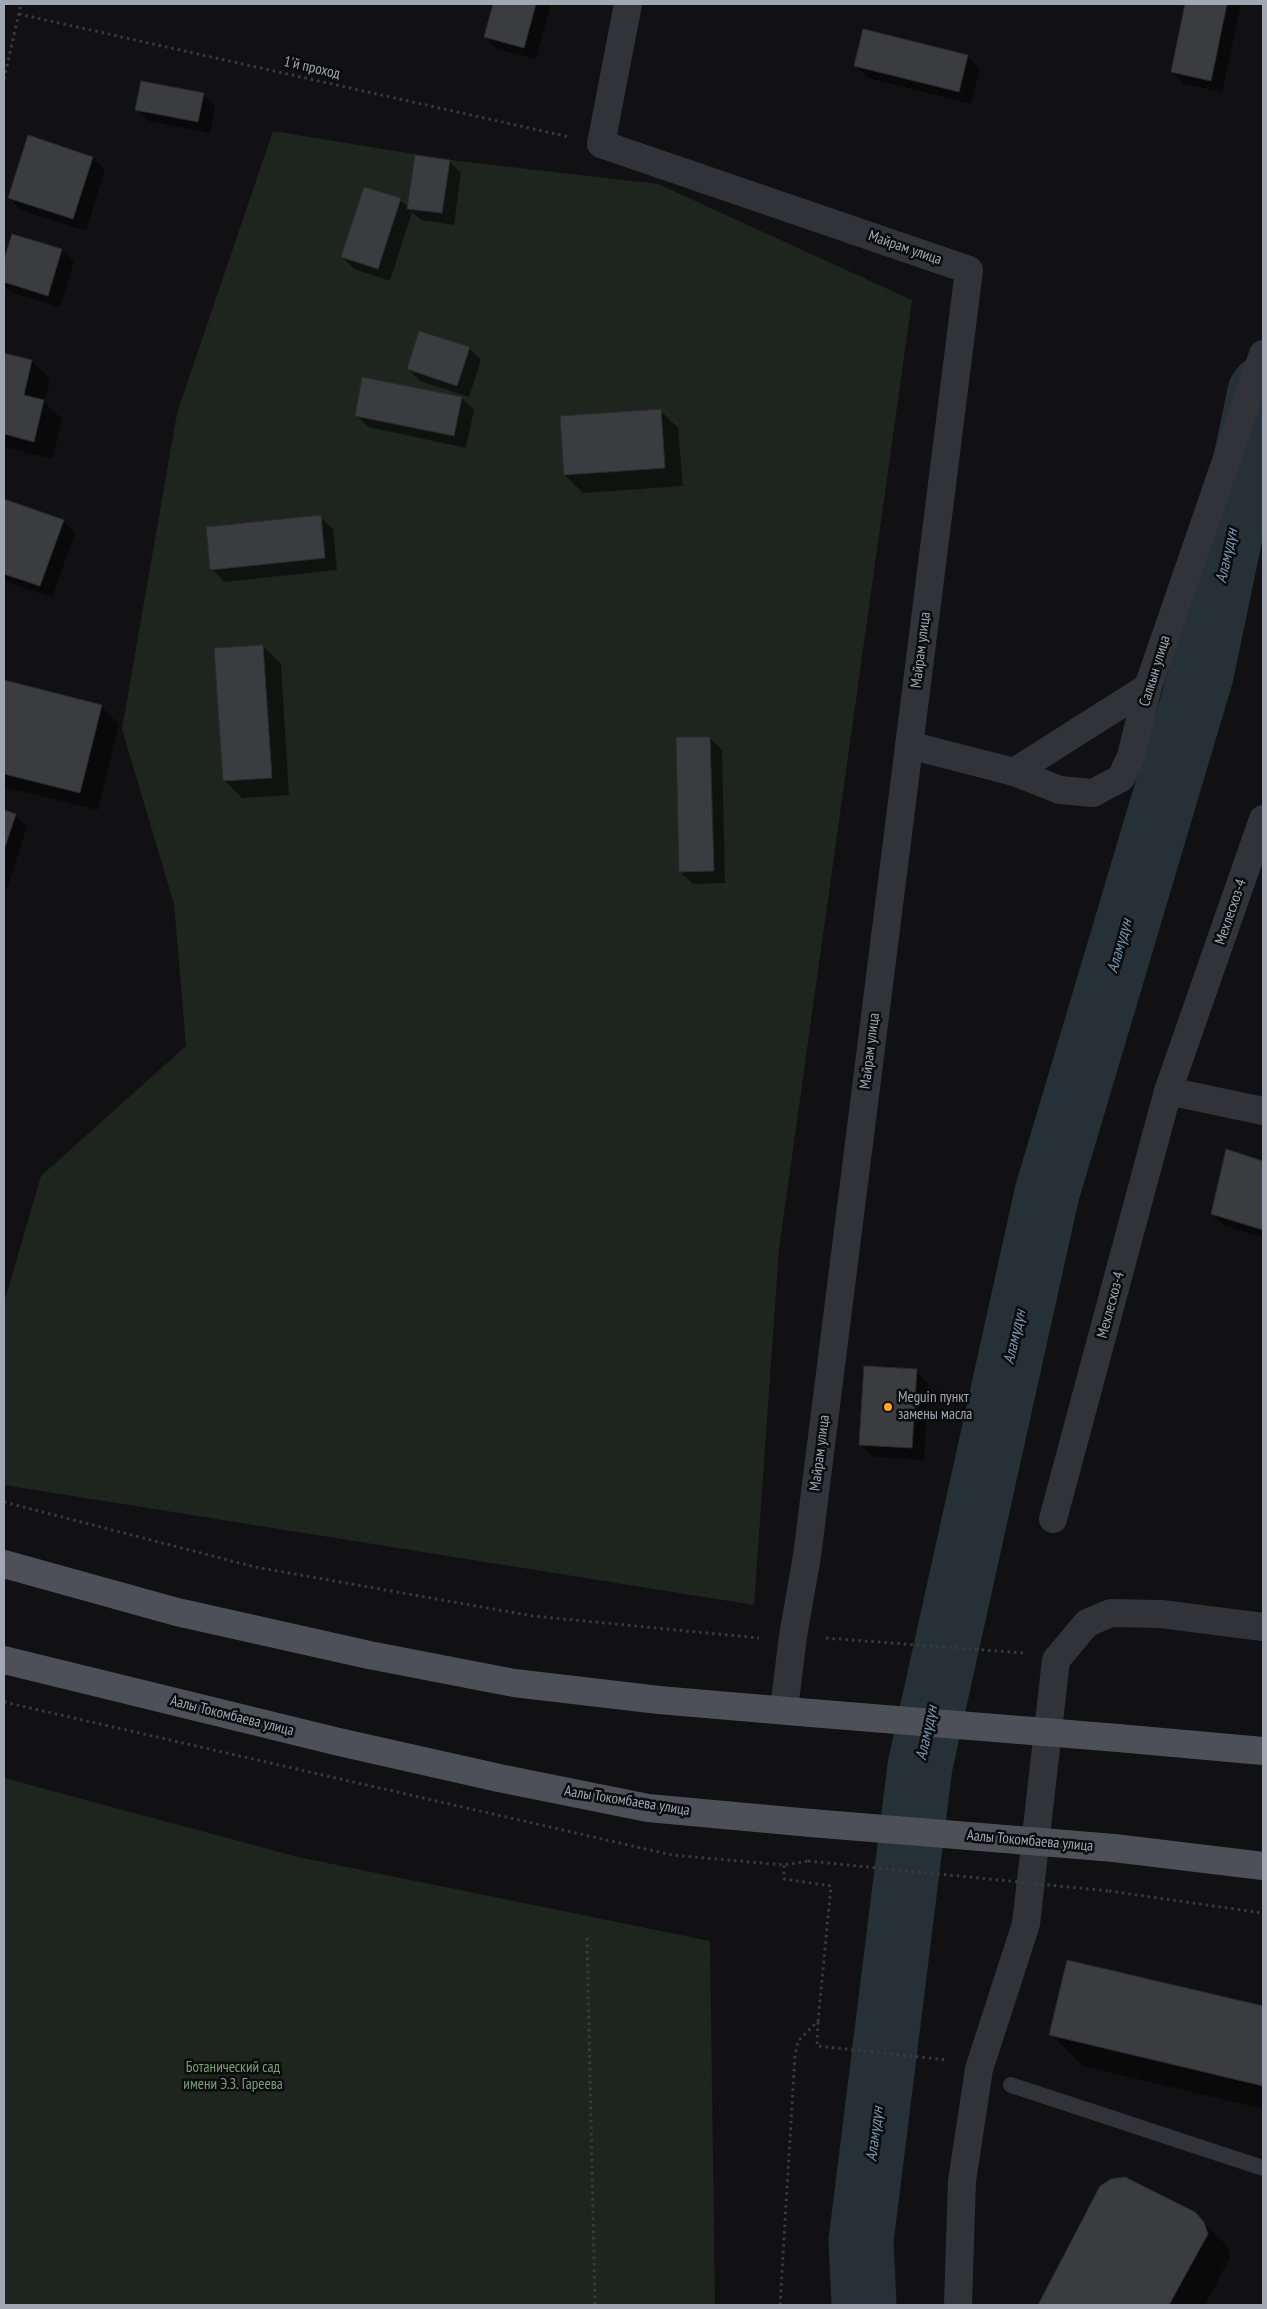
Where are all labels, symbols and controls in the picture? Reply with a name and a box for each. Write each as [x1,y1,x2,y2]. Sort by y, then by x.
street label: 1'й проход [282,53,342,83]
street label: Майрам улица [866,227,944,269]
water label: Аламүдүн [1212,527,1242,585]
street label: Майрам улица [907,611,935,689]
street label: Салкын улица [1136,633,1174,709]
street label: Мехлесхоз-4 [1211,877,1251,947]
water label: Аламүдүн [1103,917,1137,975]
street label: Майрам улица [856,1012,884,1090]
street label: Мехлесхоз-4 [1093,1270,1129,1340]
water label: Аламүдүн [999,1308,1031,1366]
place label: Meguin пункт замены масла [898,1389,972,1424]
marker: Meguin пункт замены масла [882,1401,894,1413]
street label: Майрам улица [806,1414,834,1492]
street label: Аалы Токомбаева улица [168,1692,296,1740]
water label: Аламүдүн [912,1704,942,1762]
street label: Аалы Токомбаева улица [563,1782,691,1820]
street label: Аалы Токомбаева улица [966,1827,1094,1855]
park label: Ботанический сад имени Э.З. Гареева [183,2059,283,2094]
water label: Аламүдүн [862,2106,888,2162]

